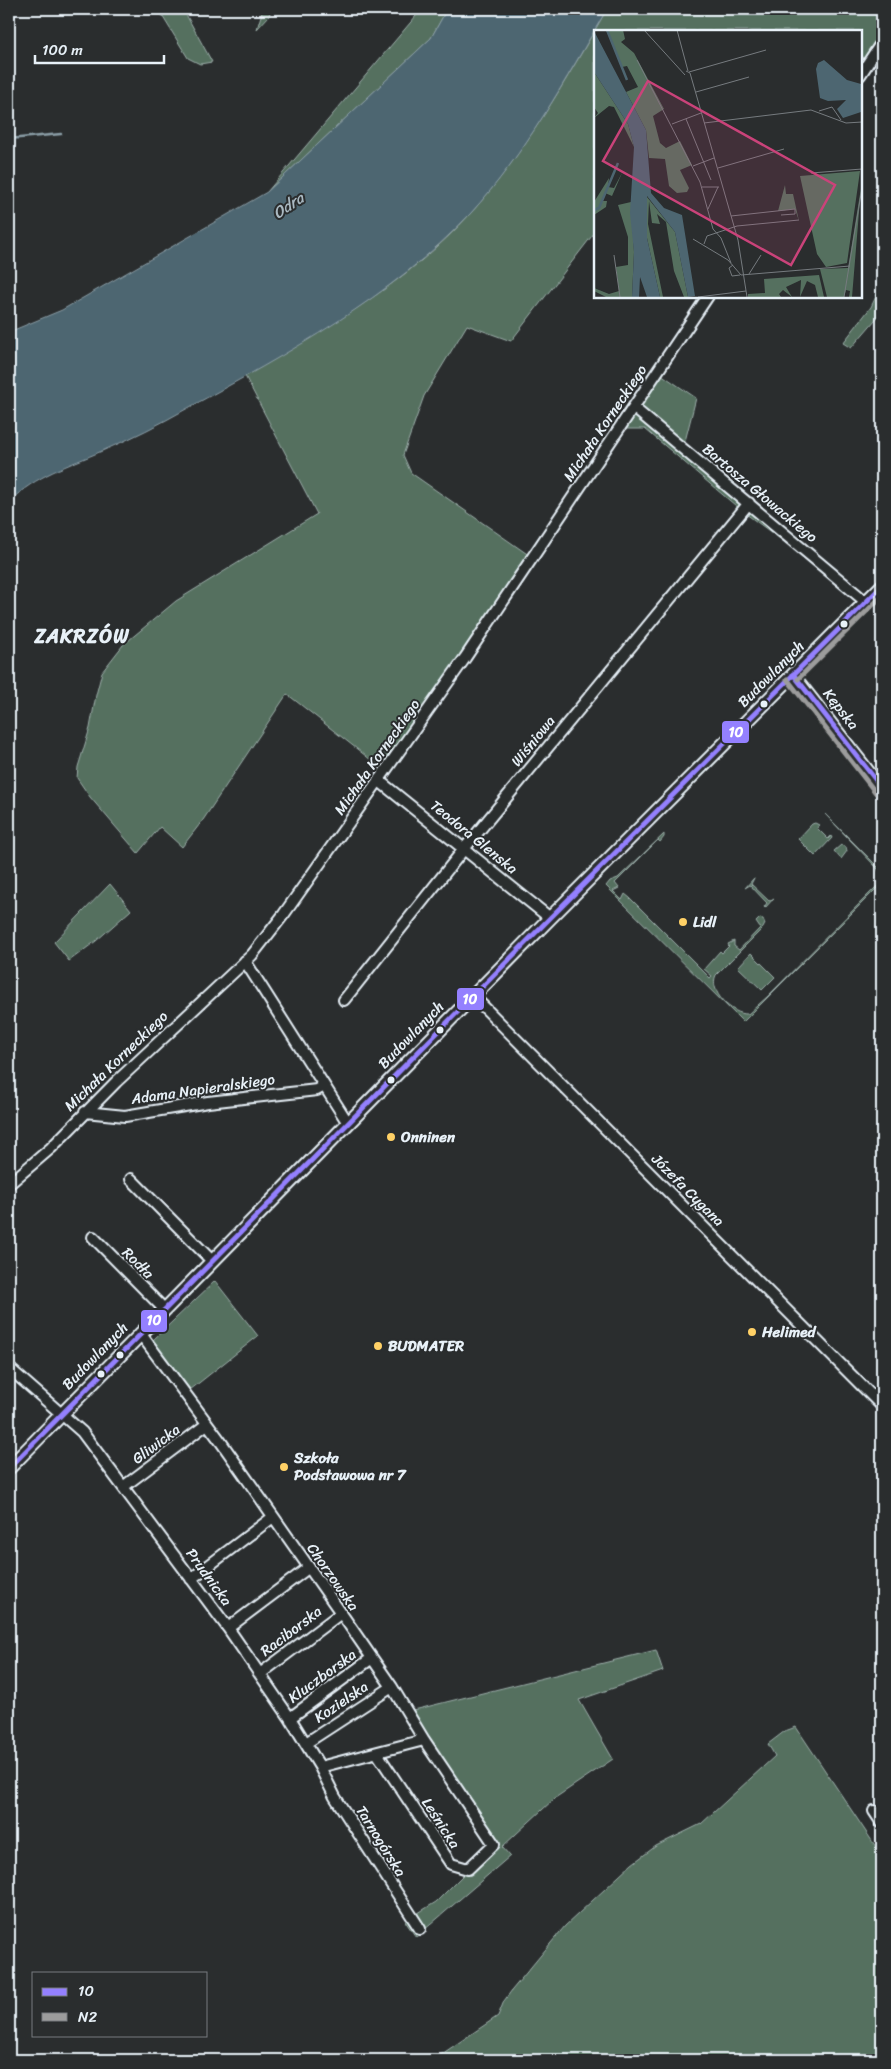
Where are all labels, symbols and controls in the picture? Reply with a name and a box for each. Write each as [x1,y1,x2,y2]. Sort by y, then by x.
inset map [594,30,861,298]
scale bar [35,32,164,64]
text: 100 m [42,37,83,63]
water label: Odra [266,183,312,227]
street label: Michała Korneckiego [556,359,654,487]
street label: Bartosza Głowackiego [696,437,824,550]
district label: ZAKRZÓW [33,619,130,654]
unlabelled marker [839,619,849,629]
street label: Budowlanych [731,634,811,714]
street label: Kępska [816,682,866,736]
street label: Michała Korneckiego [327,693,427,820]
unlabelled marker [759,699,769,709]
street label: Wiśniowa [504,709,562,773]
line badge: 10 [721,720,750,744]
text: 10 [729,720,744,745]
street label: Teodora Glenska [424,793,524,881]
place label: Lidl [693,909,717,935]
marker: Lidl [677,916,689,928]
line badge: 10 [456,987,485,1011]
text: 10 [463,987,478,1012]
street label: Budowlanych [372,995,450,1075]
street label: Michała Korneckiego [58,1004,174,1118]
unlabelled marker [435,1025,445,1035]
street label: Adama Napieralskiego [128,1066,277,1112]
unlabelled marker [386,1075,396,1085]
place label: Onninen [400,1124,456,1150]
marker: Onninen [385,1131,397,1143]
street label: Józefa Cygana [644,1146,731,1233]
street label: Rodła [116,1241,161,1286]
text: 10 [147,1308,162,1333]
line badge: 10 [140,1309,168,1333]
street label: Budowlanych [56,1316,134,1396]
place label: Helimed [761,1319,817,1345]
marker: Helimed [746,1326,758,1338]
place label: BUDMATER [388,1333,464,1359]
marker: BUDMATER [372,1340,384,1352]
unlabelled marker [115,1350,125,1360]
unlabelled marker [96,1369,106,1379]
street label: Gliwicka [126,1417,186,1471]
place label: Szkoła Podstawowa nr 7 [293,1445,407,1488]
marker: Szkoła Podstawowa nr 7 [278,1461,290,1473]
street label: Chorzowska [300,1537,366,1617]
street label: Prudnicka [179,1542,239,1612]
street label: Raciborska [254,1599,328,1663]
street label: Kluczborska [282,1642,362,1710]
street label: Kozielska [308,1674,374,1730]
street label: Leśnicka [415,1792,468,1854]
street label: Tarnogórska [349,1800,413,1882]
legend [32,1972,208,2036]
text: 10 [78,1978,94,2004]
text: N2 [78,2004,97,2030]

